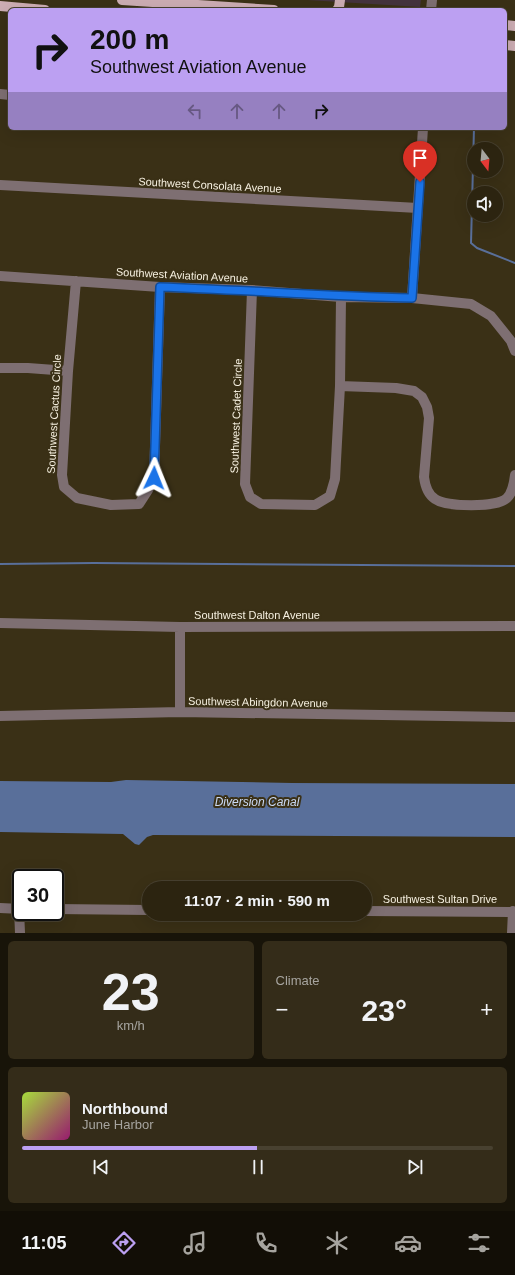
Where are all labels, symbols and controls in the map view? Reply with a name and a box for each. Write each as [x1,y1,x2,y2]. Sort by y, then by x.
icon: right [24,24,76,76]
text: 200 m [90,24,169,55]
text: Southwest Aviation Avenue [90,57,307,77]
icon: left [184,100,206,122]
icon: ahead [226,100,248,122]
icon: ahead [268,100,290,122]
icon: right [310,100,332,122]
pin [403,141,437,182]
north arrow [467,142,503,178]
map controls [467,142,503,222]
icon: arrive [409,147,431,169]
street label: Southwest Consolata Avenue [138,175,282,195]
button: sound [467,186,503,222]
street label: Southwest Aviation Avenue [116,266,248,284]
street label: Southwest Cactus Circle [45,354,63,474]
street label: Southwest Cadet Circle [228,358,244,474]
position arrow [133,457,175,499]
street label: Southwest Dalton Avenue [194,609,320,621]
street label: Southwest Abingdon Avenue [188,695,328,709]
water label: Diversion Canal [215,795,300,809]
speed limit sign: 30 [12,869,64,921]
text: 11:07 · 2 min · 590 m [184,892,330,909]
street label: Southwest Sultan Drive [383,893,497,905]
text: 23 [102,963,160,1021]
text: Climate [276,973,320,988]
text: 23° [362,994,407,1027]
text: − [276,997,288,1022]
text: + [480,997,493,1022]
text: km/h [117,1018,145,1033]
text: Northbound [82,1100,168,1117]
text: June Harbor [82,1117,154,1132]
icon: previous [90,1156,112,1178]
icon: pause [247,1156,269,1178]
icon: next [404,1156,426,1178]
icon: directions [110,1229,138,1257]
icon: music [181,1229,209,1257]
icon: phone [252,1229,280,1257]
icon: climate [323,1229,351,1257]
icon: car [394,1229,422,1257]
icon: filters [465,1229,493,1257]
text: 11:05 [22,1233,67,1253]

